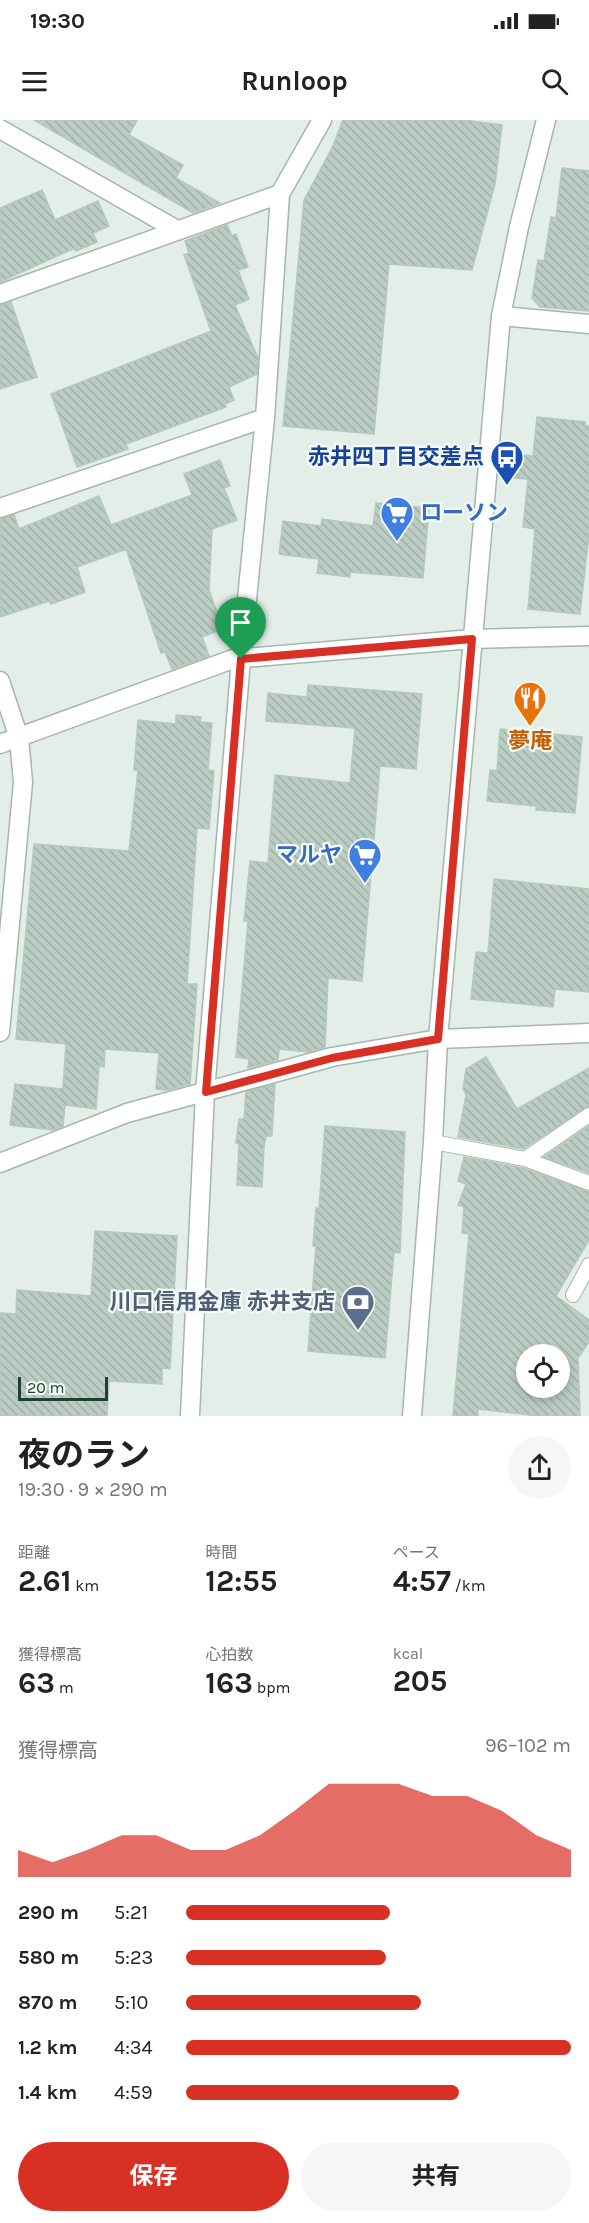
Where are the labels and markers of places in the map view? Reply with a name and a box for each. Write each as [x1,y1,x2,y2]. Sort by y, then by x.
bus stop icon: 赤井四丁目交差点 [489,439,525,486]
place label: 赤井四丁目交差点 [308,444,484,470]
supermarket icon: ローソン [379,495,415,542]
place label: ローソン [420,500,508,526]
pin [215,597,266,659]
restaurant icon: 夢庵 [512,680,548,727]
place label: 夢庵 [508,728,552,754]
supermarket icon: マルヤ [347,837,383,884]
place label: マルヤ [276,842,342,868]
bank icon: 川口信用金庫 赤井支店 [340,1284,376,1331]
place label: 川口信用金庫 赤井支店 [109,1289,335,1315]

